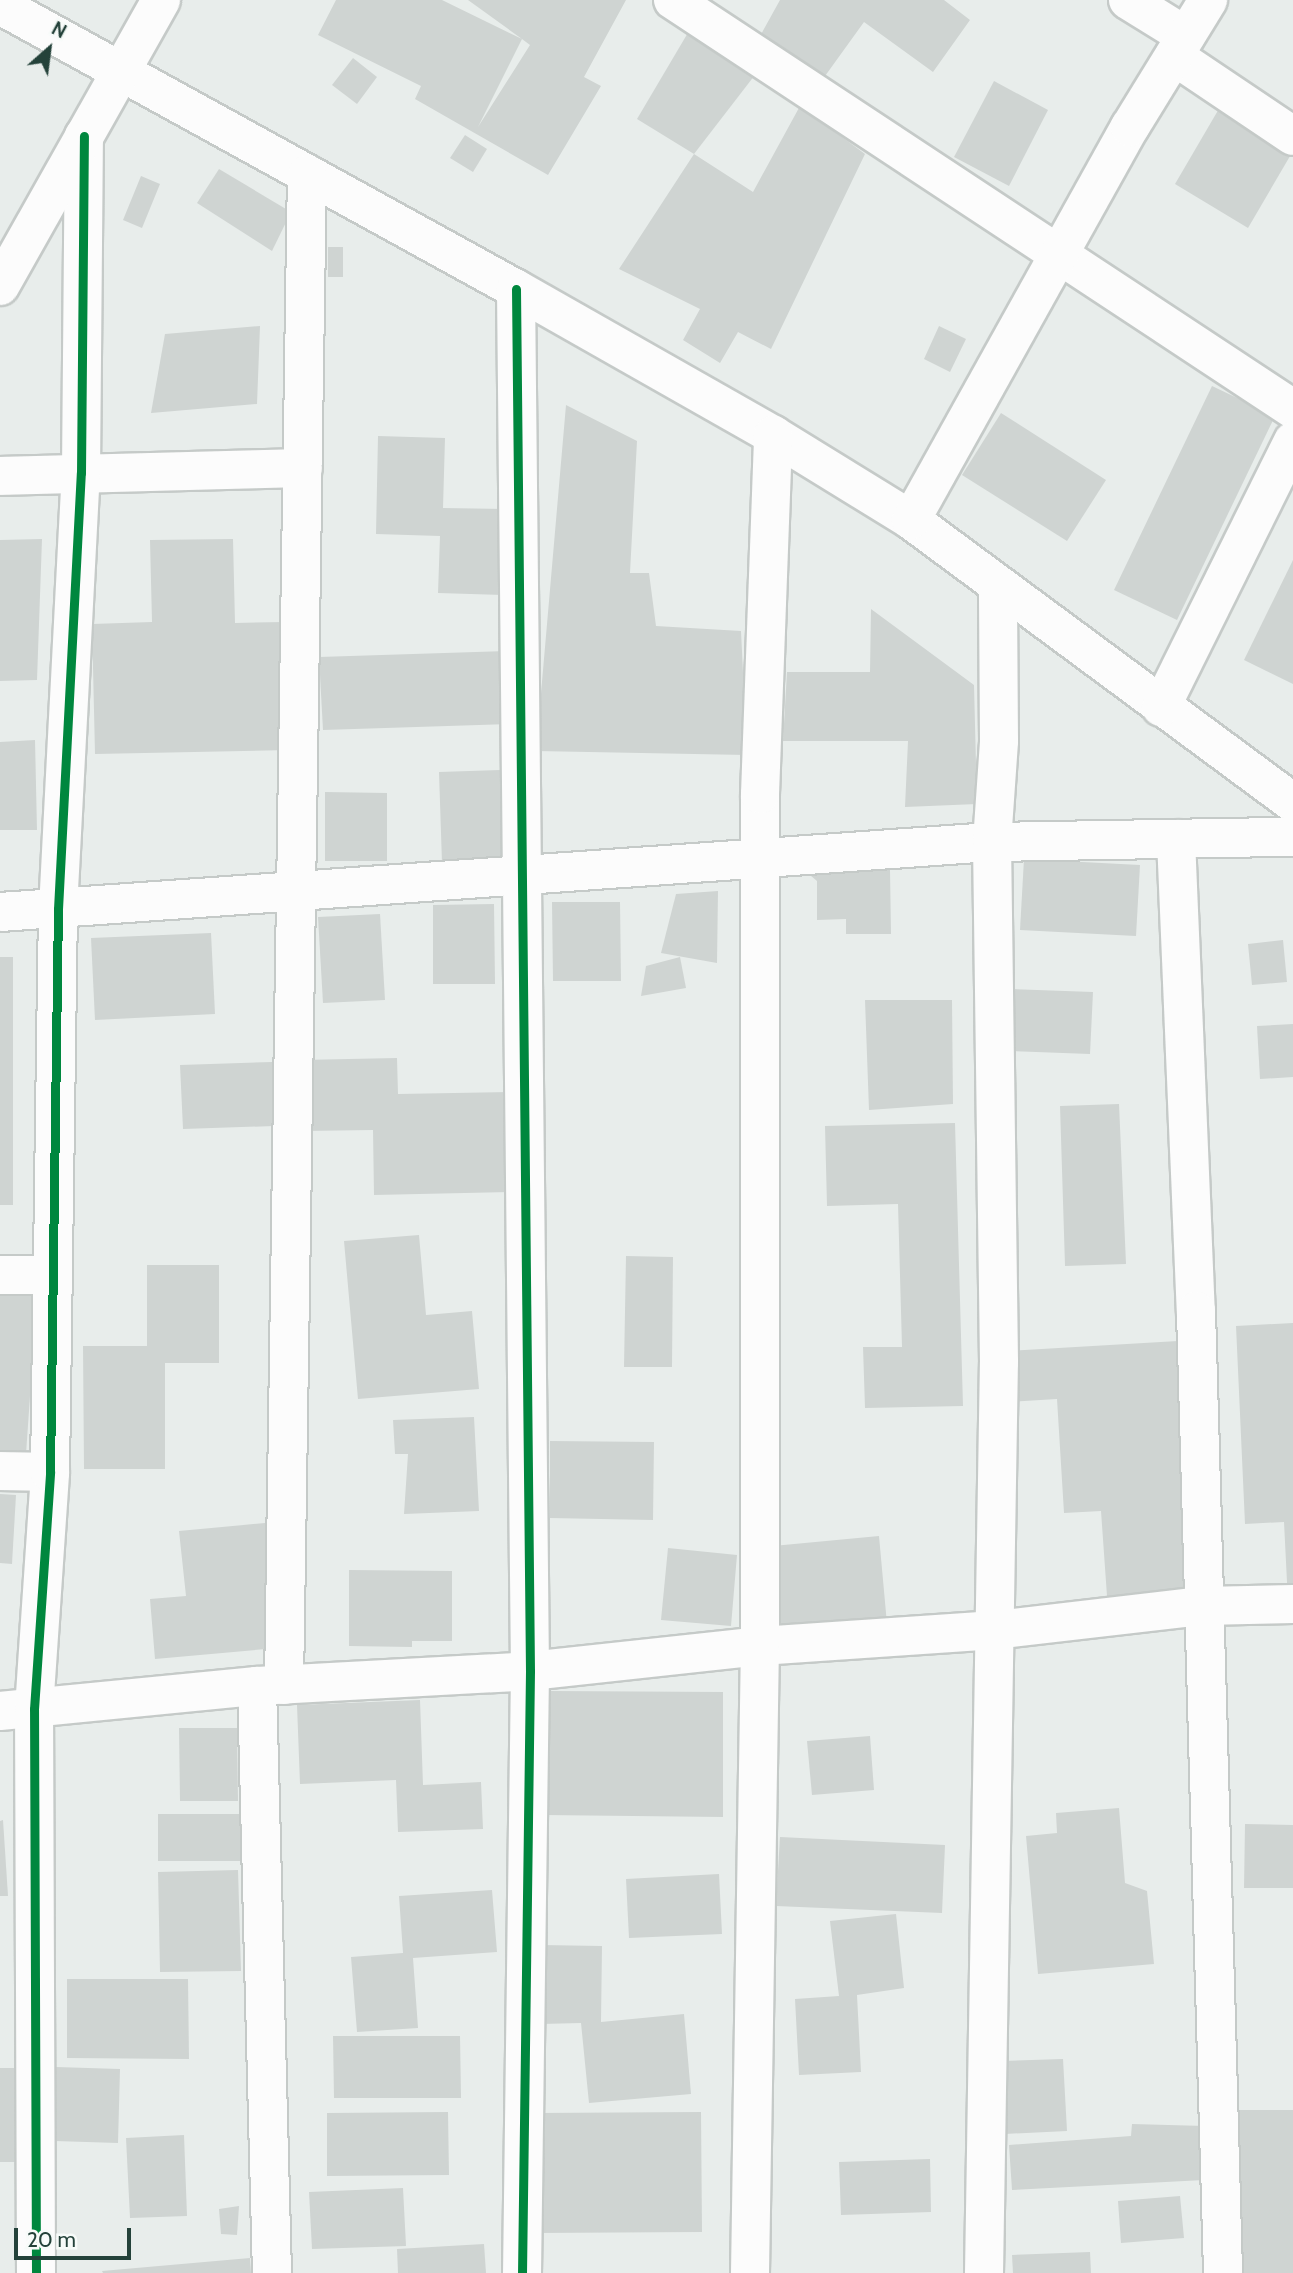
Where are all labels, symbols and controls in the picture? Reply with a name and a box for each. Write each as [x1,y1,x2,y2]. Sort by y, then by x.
north arrow [14,14,84,84]
text: N [48,17,70,43]
scale bar [18,2214,135,2258]
text: 20 m [27,2227,76,2252]

